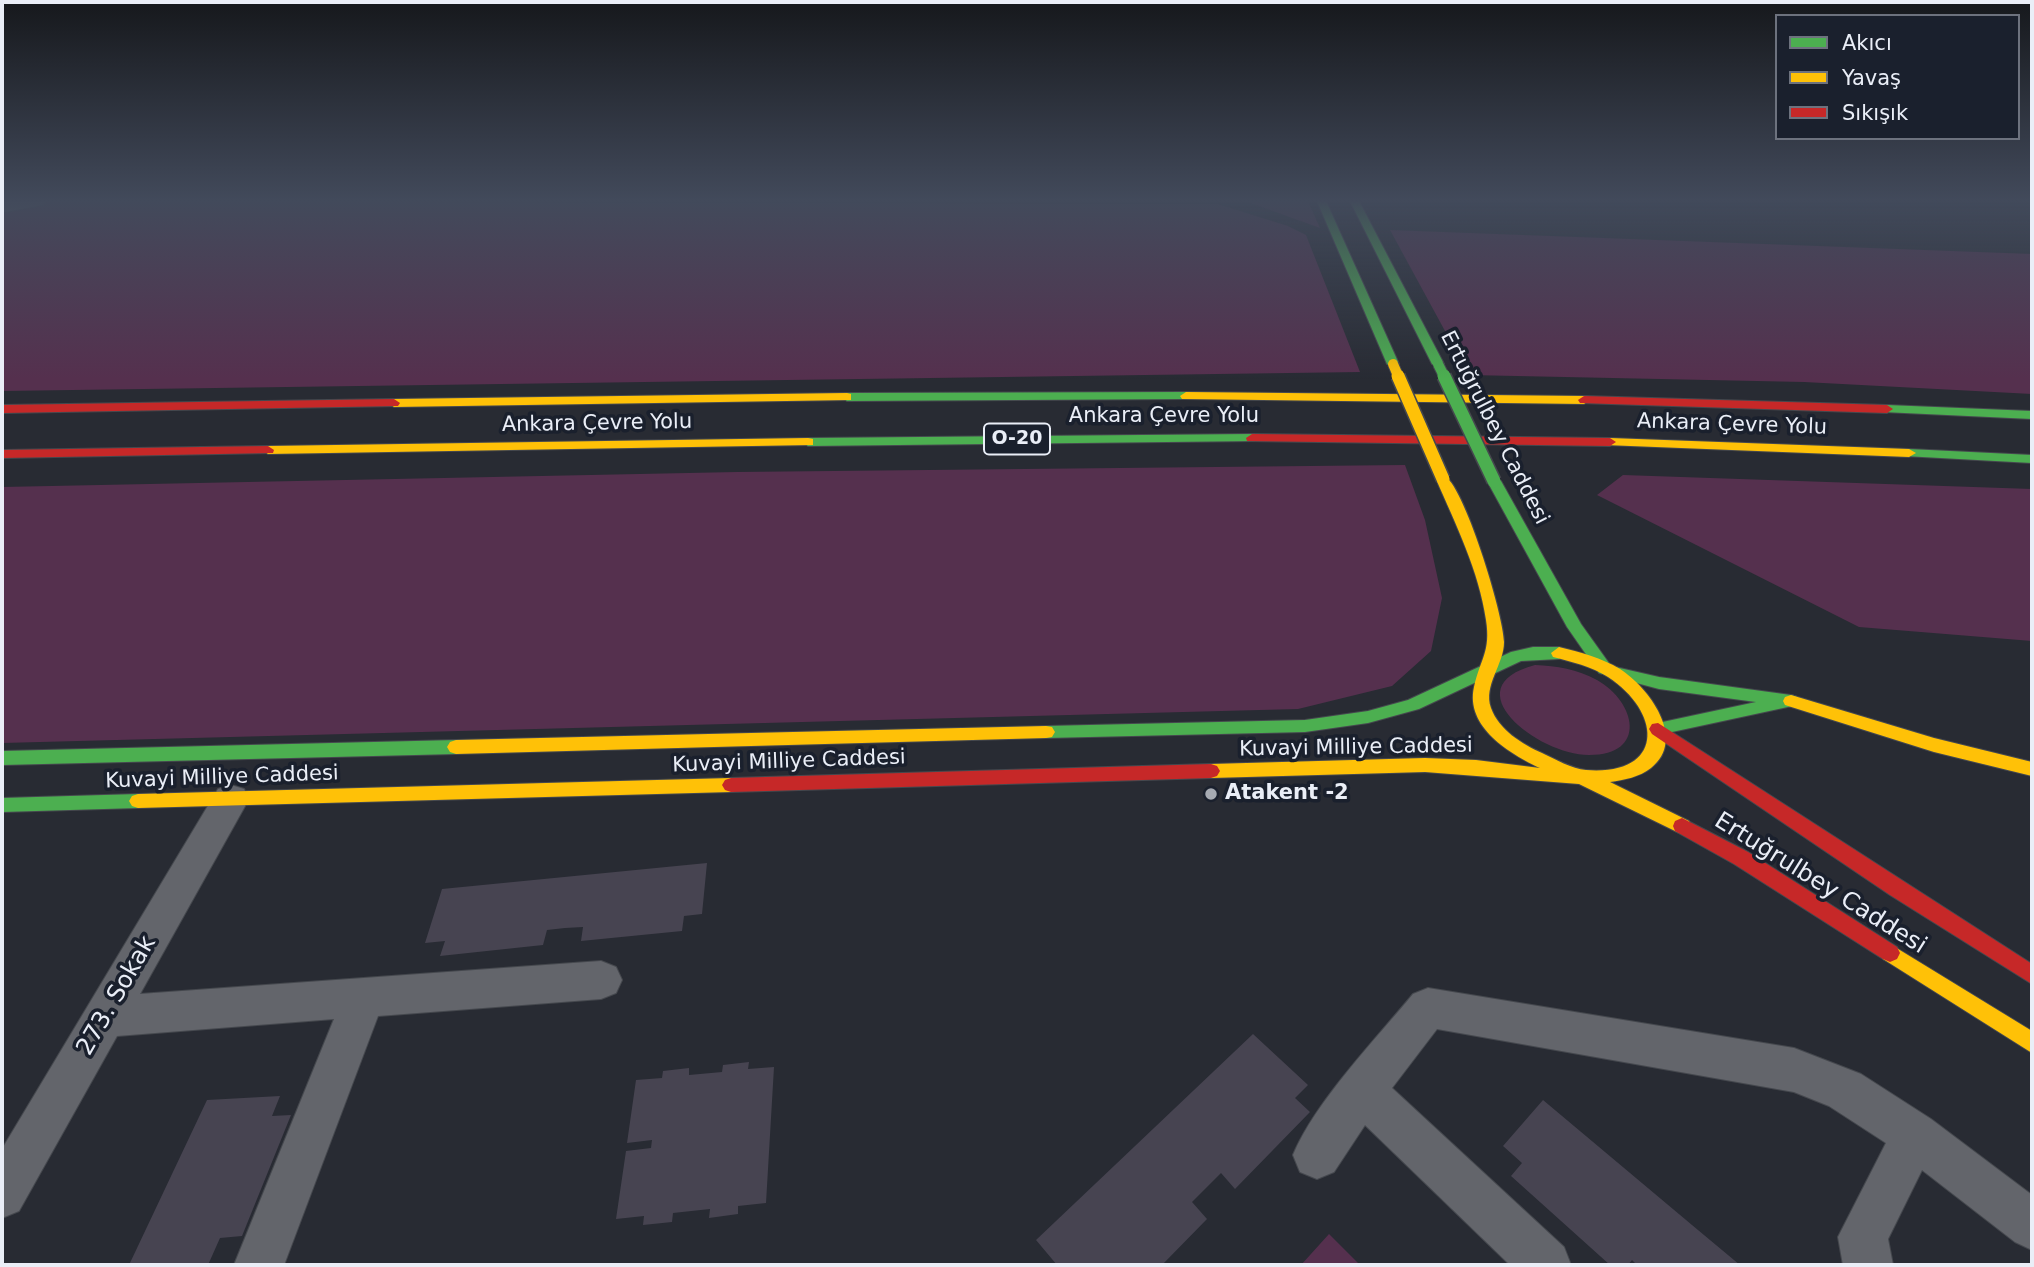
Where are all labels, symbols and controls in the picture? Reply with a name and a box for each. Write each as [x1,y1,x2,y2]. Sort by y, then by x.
legend [1775,14,2020,140]
text: Akıcı [1842,31,1892,55]
text: Yavaş [1842,66,1901,90]
text: Sıkışık [1842,101,1908,125]
street label: Ertuğrulbey Caddesi [1434,327,1554,529]
street label: Ankara Çevre Yolu [1069,404,1259,430]
street label: Ankara Çevre Yolu [1636,409,1828,441]
street label: Ankara Çevre Yolu [502,410,692,438]
road number: O-20 [984,424,1050,454]
street label: Kuvayi Milliye Caddesi [1239,733,1473,763]
street label: Kuvayi Milliye Caddesi [672,745,906,779]
street label: Kuvayi Milliye Caddesi [105,761,339,795]
place label: Atakent -2 [1225,781,1349,807]
marker: Atakent -2 [1203,786,1219,802]
street label: Ertuğrulbey Caddesi [1709,807,1931,961]
street label: 273. Sokak [71,931,163,1061]

